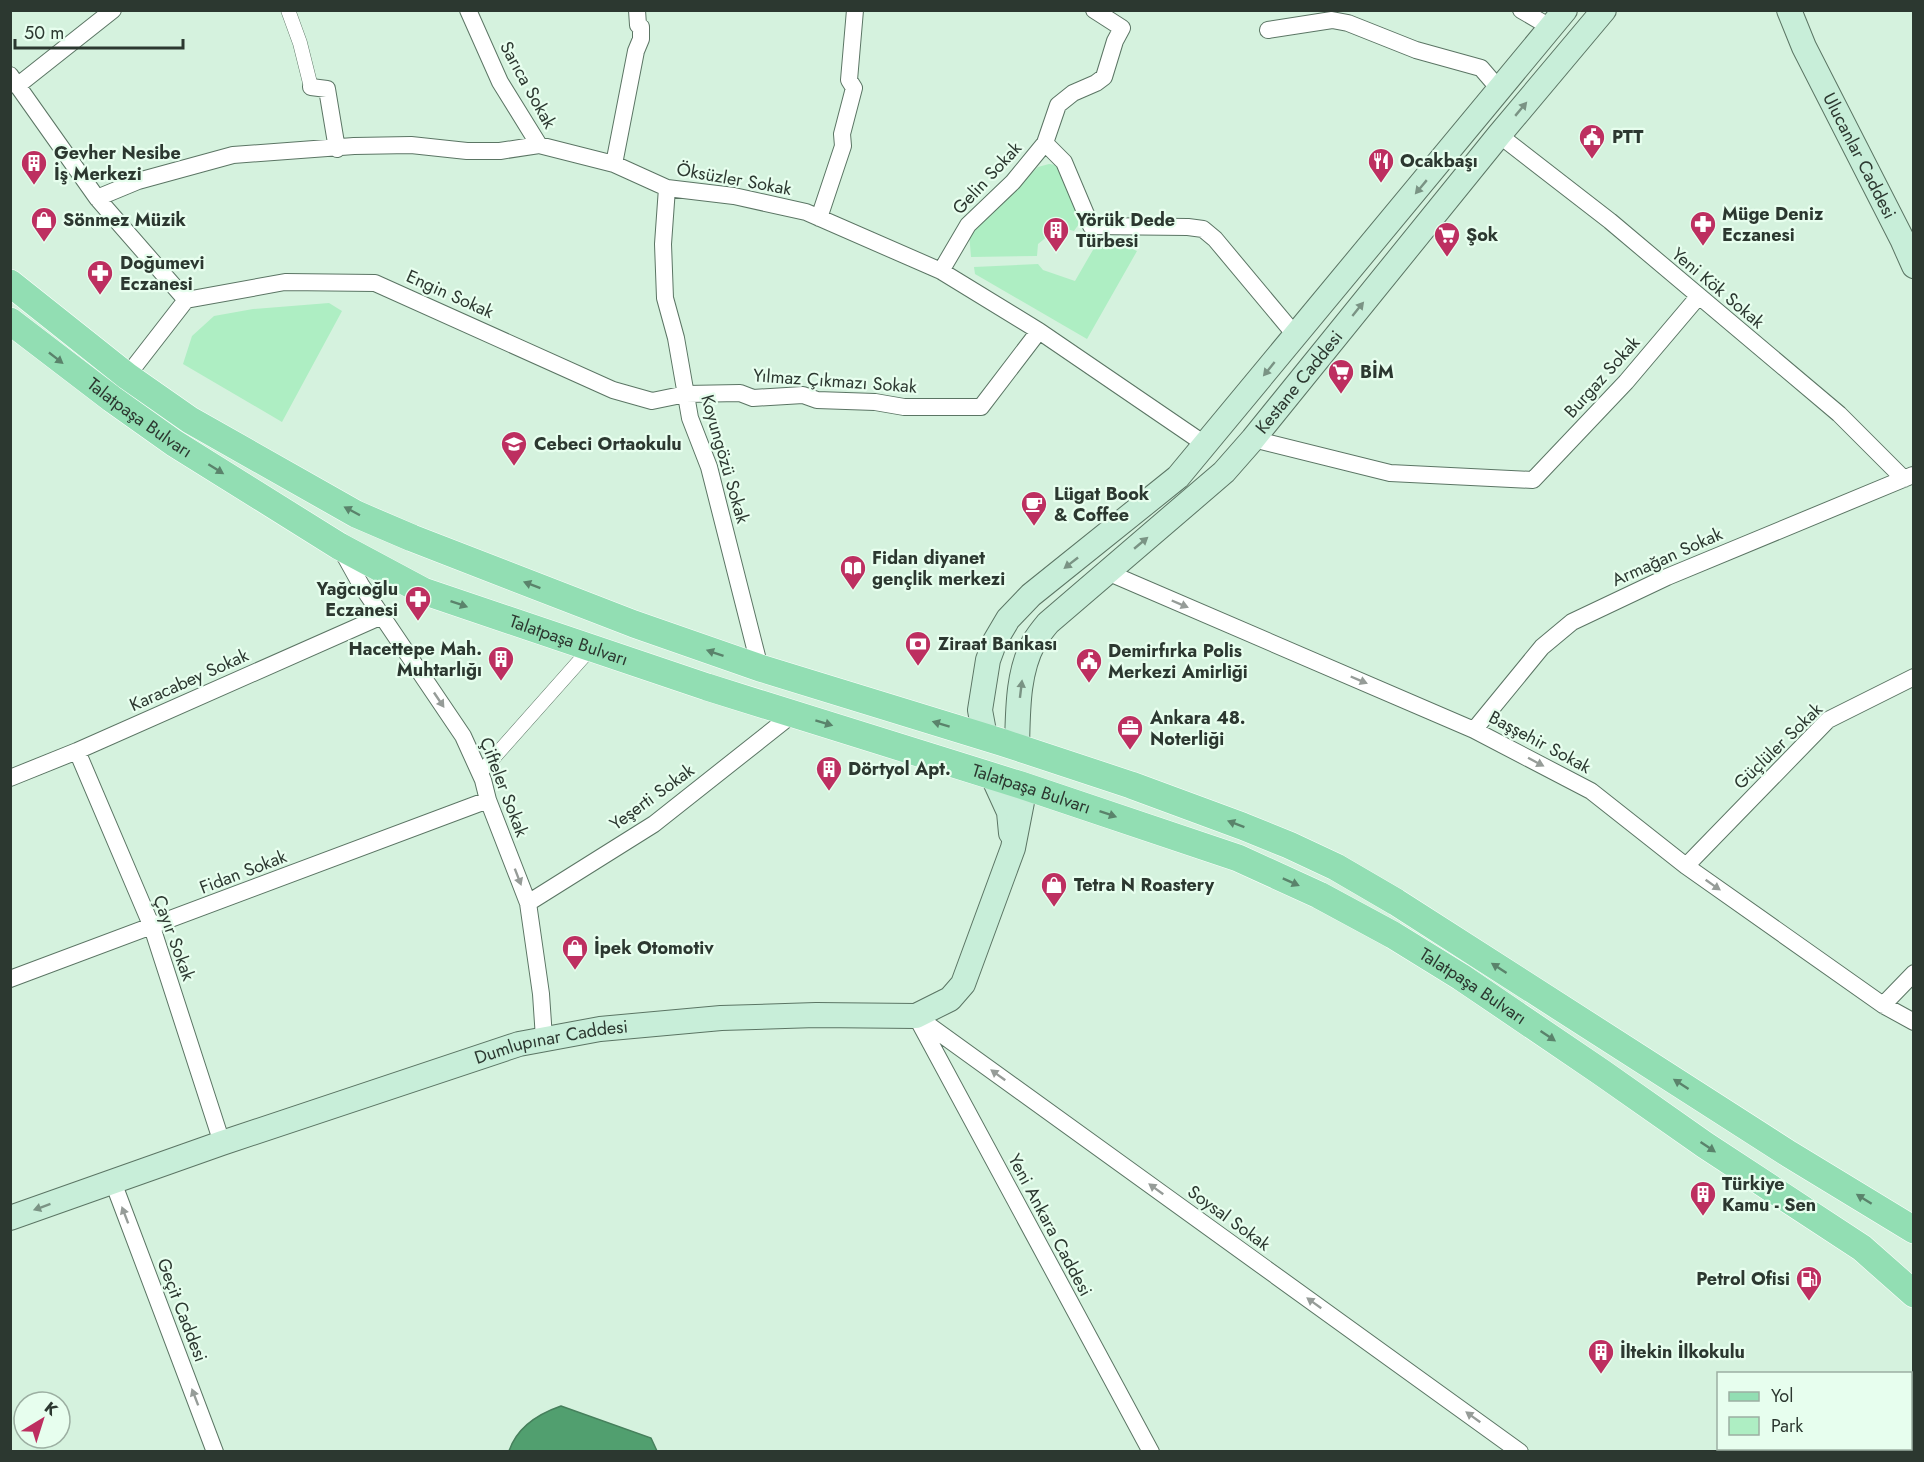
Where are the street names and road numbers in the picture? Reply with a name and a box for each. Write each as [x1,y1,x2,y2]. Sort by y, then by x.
street label: Sarıca Sokak [493,37,563,133]
street label: Ulucanlar Caddesi [1816,88,1903,223]
street label: Gelin Sokak [946,136,1028,220]
street label: Öksüzler Sokak [674,156,794,202]
street label: Yeni Kök Sokak [1666,241,1770,335]
street label: Engin Sokak [402,263,498,325]
street label: Kestane Caddesi [1249,325,1349,439]
street label: Burgaz Sokak [1558,330,1646,424]
street label: Yılmaz Çıkmazı Sokak [752,362,918,400]
street label: Talatpaşa Bulvarı [82,371,197,464]
street label: Koyungözü Sokak [694,391,756,527]
street label: Armağan Sokak [1607,521,1727,593]
street label: Talatpaşa Bulvarı [506,608,631,672]
street label: Karacabey Sokak [125,642,253,718]
street label: Güçlüler Sokak [1728,697,1828,795]
street label: Başşehir Sokak [1484,704,1596,780]
street label: Çifteler Sokak [473,733,535,841]
street label: Yeşerti Sokak [604,757,700,837]
street label: Talatpaşa Bulvarı [969,757,1094,821]
street label: Fidan Sokak [196,843,291,901]
street label: Çayır Sokak [147,892,202,984]
street label: Talatpaşa Bulvarı [1414,941,1532,1031]
street label: Dumlupınar Caddesi [471,1014,629,1071]
street label: Yeni Ankara Caddesi [1001,1149,1099,1301]
street label: Soysal Sokak [1182,1179,1276,1257]
street label: Geçit Caddesi [150,1254,214,1366]

